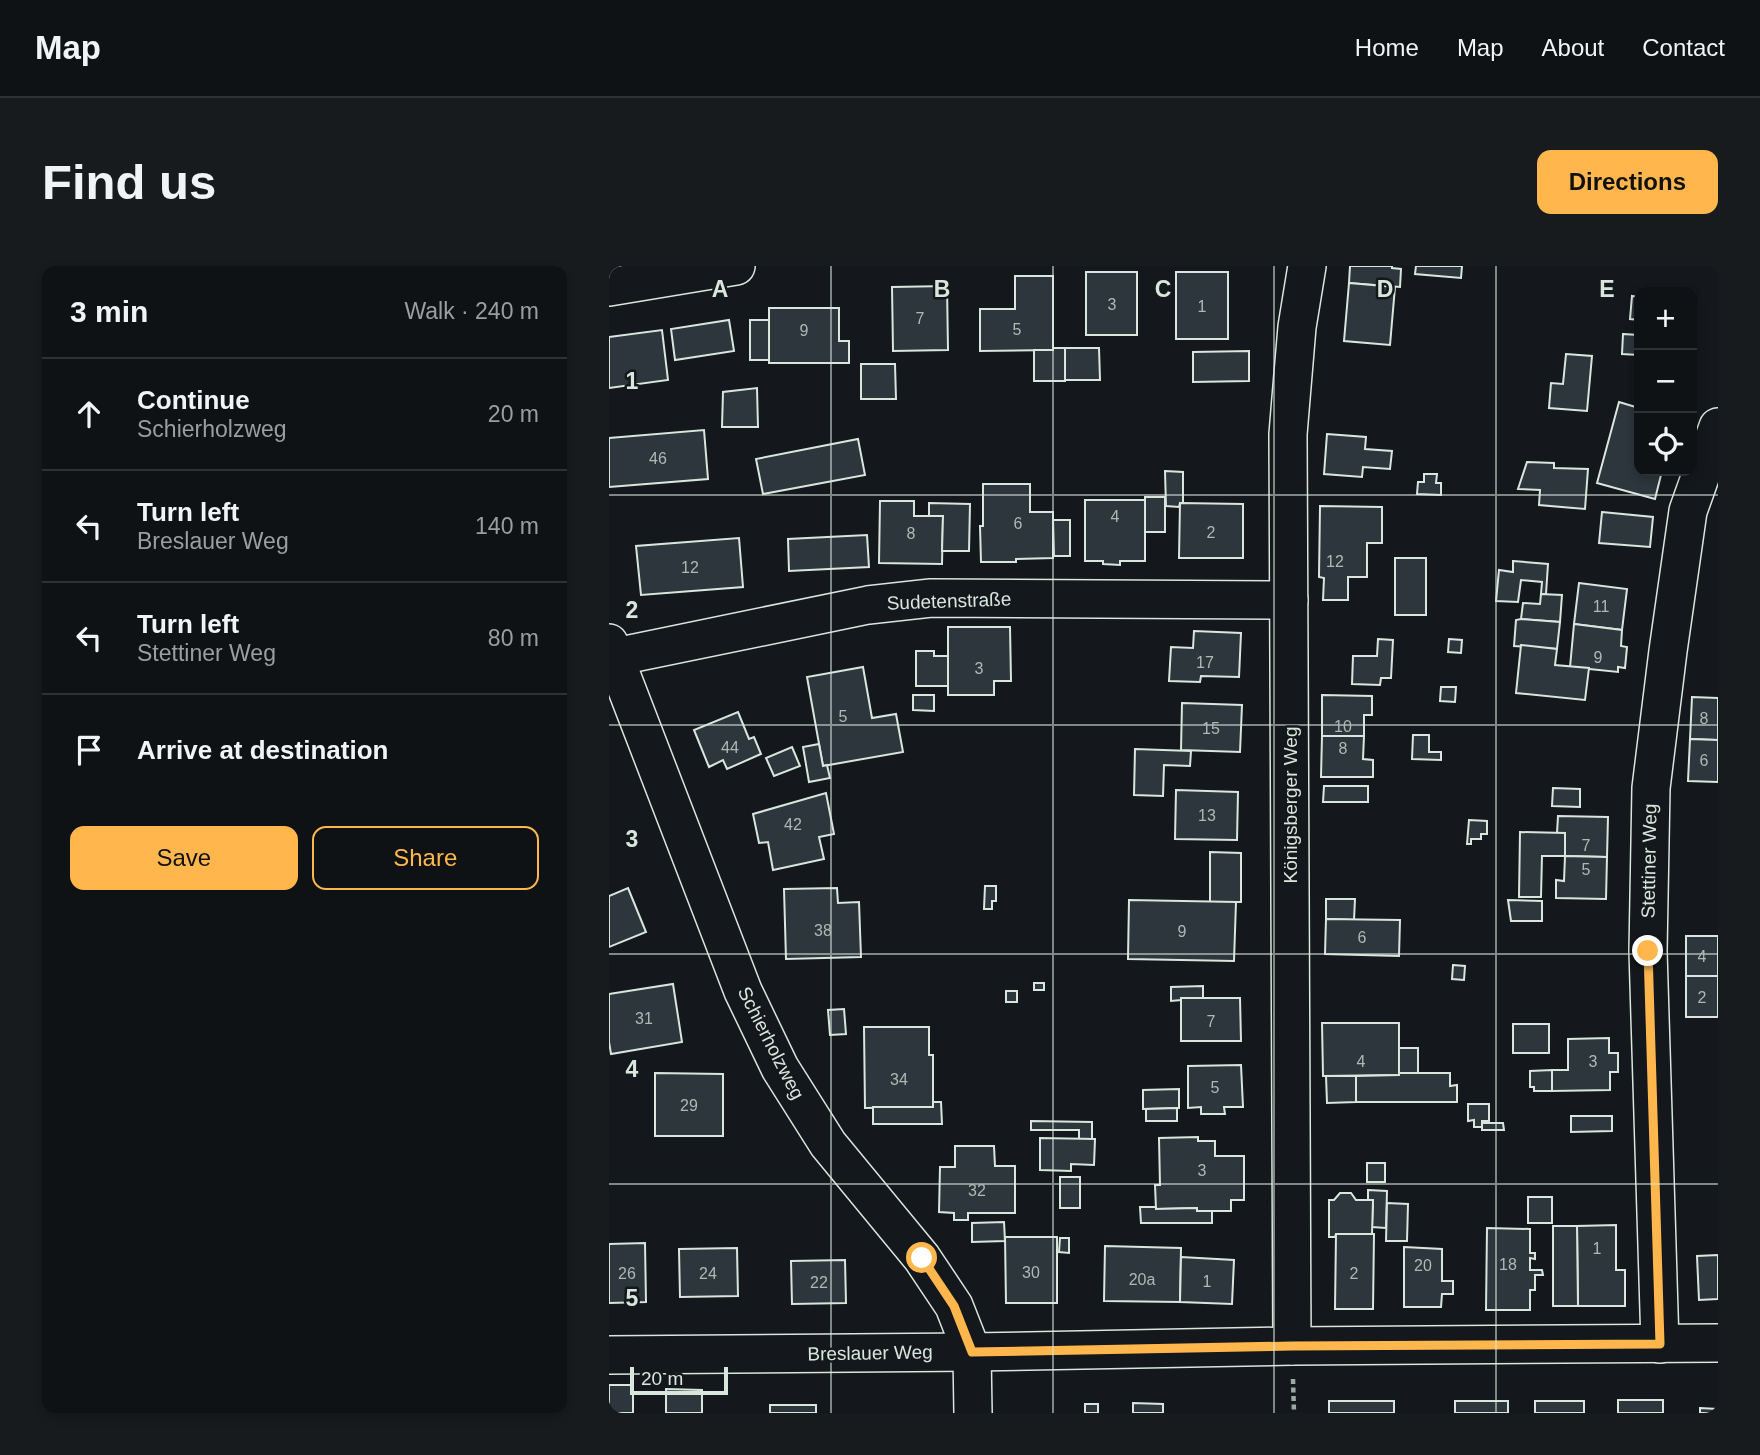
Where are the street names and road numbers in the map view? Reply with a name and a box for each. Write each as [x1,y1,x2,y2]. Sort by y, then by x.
street label: Sudetenstraße [886,588,1012,614]
street label: Königsberger Weg [1280,726,1301,884]
street label: Stettiner Weg [1638,803,1660,919]
street label: Schierholzweg [734,983,808,1103]
street label: Breslauer Weg [807,1341,933,1365]

